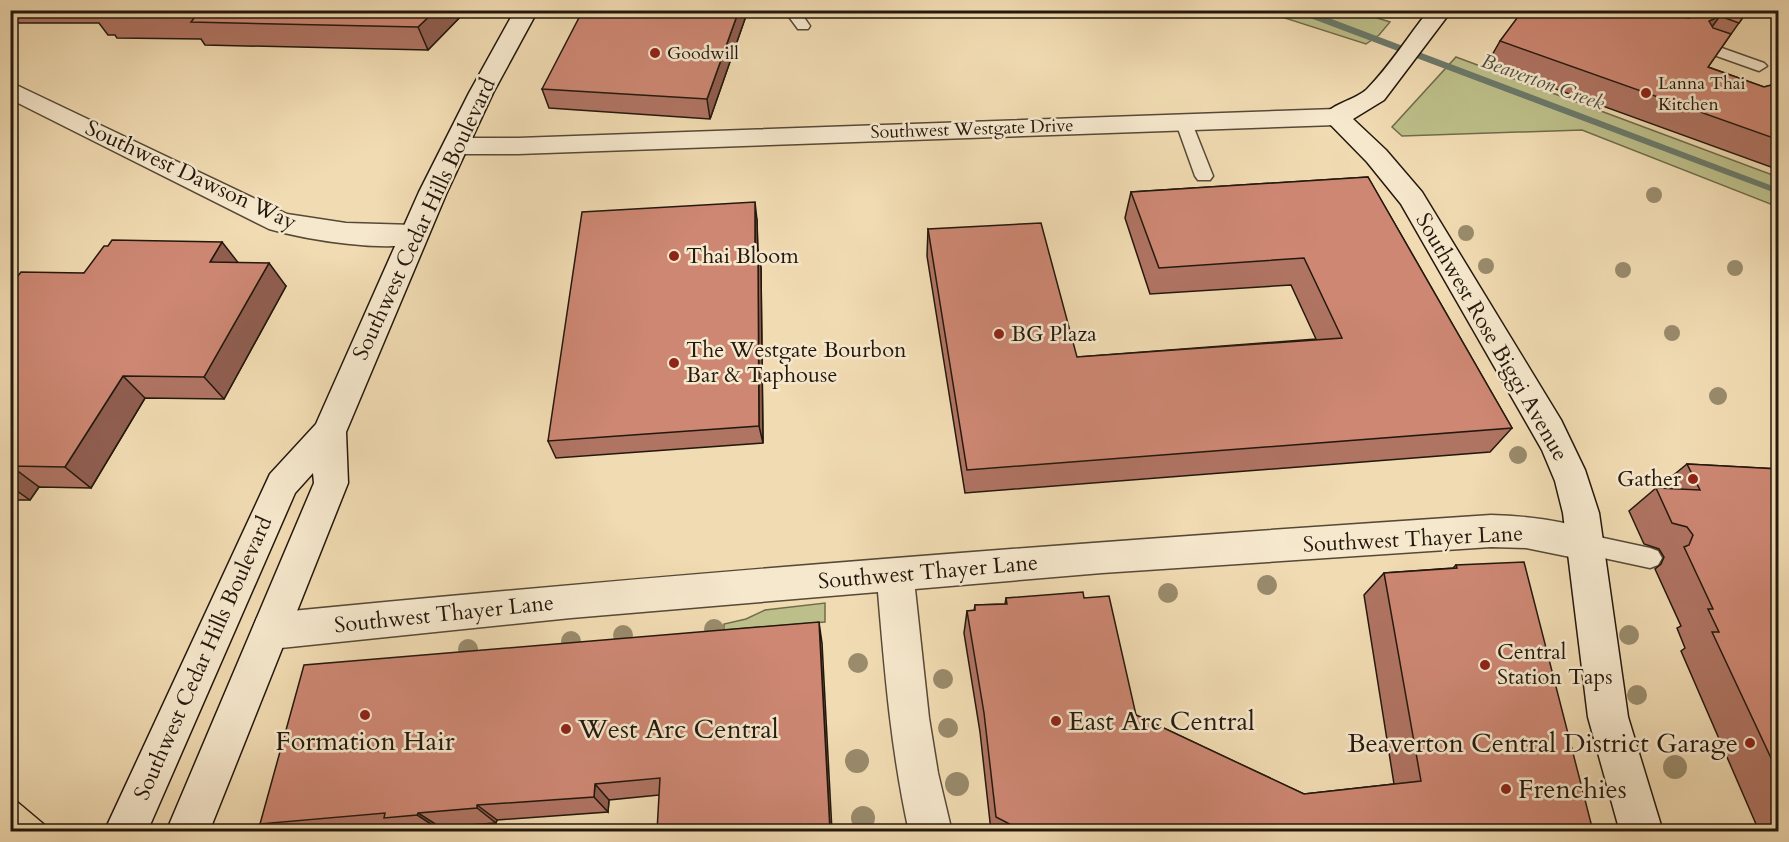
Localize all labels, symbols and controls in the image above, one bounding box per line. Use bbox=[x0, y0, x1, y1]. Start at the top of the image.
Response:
place label: Goodwill bbox=[667, 41, 739, 66]
marker: Goodwill bbox=[648, 46, 662, 60]
water label: Beaverton Creek bbox=[1478, 47, 1608, 117]
place label: Lanna Thai Kitchen bbox=[1658, 71, 1746, 117]
street label: Southwest Cedar Hills Boulevard bbox=[345, 73, 503, 365]
marker: Lanna Thai Kitchen bbox=[1639, 86, 1653, 100]
street label: Southwest Dawson Way bbox=[80, 113, 302, 237]
street label: Southwest Westgate Drive bbox=[870, 113, 1074, 145]
street label: Southwest Rose Biggi Avenue bbox=[1409, 208, 1575, 466]
place label: Thai Bloom bbox=[686, 241, 799, 271]
marker: Thai Bloom bbox=[667, 249, 681, 263]
place label: BG Plaza bbox=[1011, 319, 1097, 349]
marker: BG Plaza bbox=[992, 327, 1006, 341]
place label: The Westgate Bourbon Bar & Taphouse bbox=[686, 335, 907, 390]
marker: The Westgate Bourbon Bar & Taphouse bbox=[667, 356, 681, 370]
place label: Gather bbox=[1617, 464, 1682, 494]
marker: Gather bbox=[1686, 472, 1700, 486]
street label: Southwest Cedar Hills Boulevard bbox=[127, 511, 279, 805]
street label: Southwest Thayer Lane bbox=[1302, 518, 1524, 560]
street label: Southwest Thayer Lane bbox=[817, 547, 1039, 597]
street label: Southwest Thayer Lane bbox=[333, 588, 555, 640]
place label: Central Station Taps bbox=[1497, 637, 1613, 692]
marker: Central Station Taps bbox=[1478, 658, 1492, 672]
place label: East Arc Central bbox=[1068, 703, 1255, 740]
marker: Formation Hair bbox=[358, 708, 372, 722]
place label: West Arc Central bbox=[577, 711, 779, 748]
marker: East Arc Central bbox=[1049, 714, 1063, 728]
marker: West Arc Central bbox=[559, 722, 573, 736]
place label: Formation Hair bbox=[275, 723, 455, 760]
place label: Beaverton Central District Garage bbox=[1347, 725, 1738, 762]
marker: Beaverton Central District Garage bbox=[1743, 736, 1757, 750]
place label: Frenchies bbox=[1518, 771, 1627, 808]
marker: Frenchies bbox=[1499, 782, 1513, 796]

